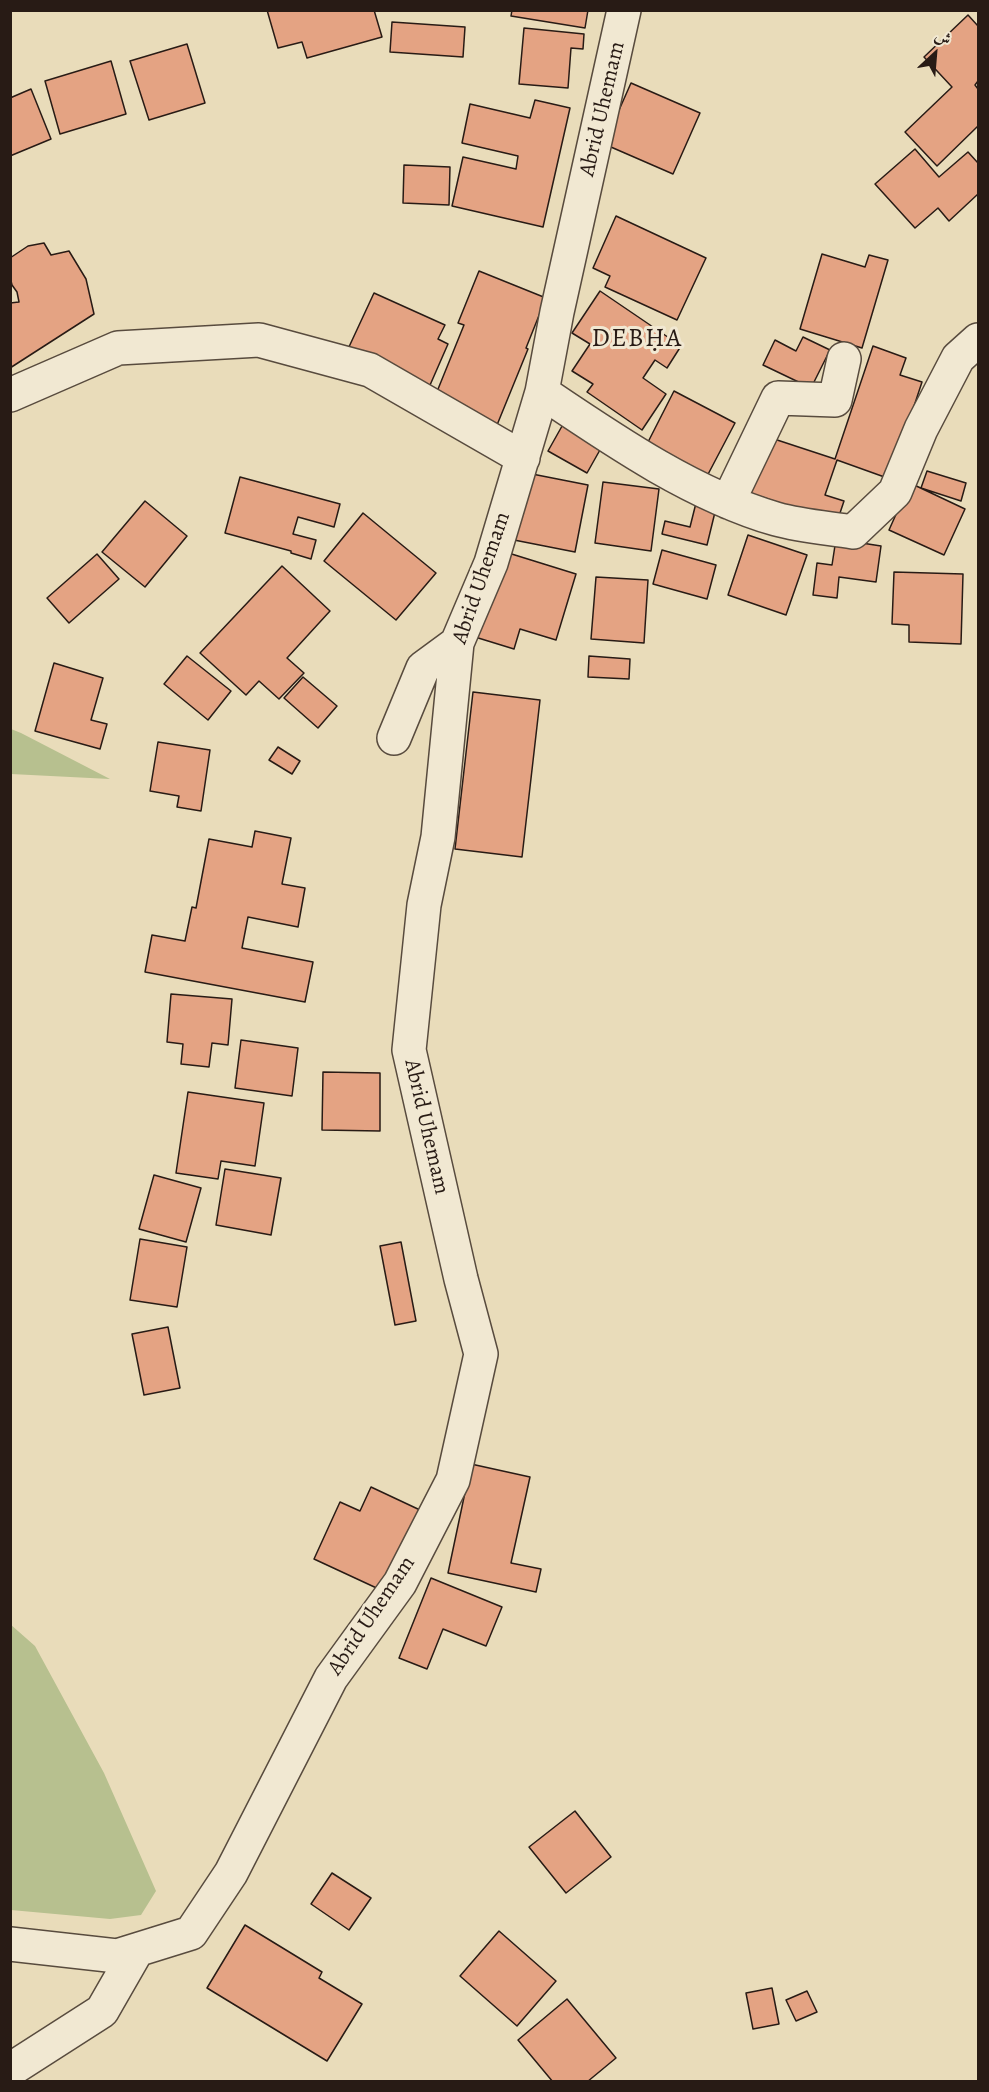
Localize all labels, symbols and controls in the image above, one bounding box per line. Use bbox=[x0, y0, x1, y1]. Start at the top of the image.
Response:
north arrow bbox=[905, 24, 965, 84]
text: ش bbox=[931, 24, 955, 51]
street label: Abrid Uhemam bbox=[575, 39, 631, 179]
district label: DEBḤA bbox=[591, 324, 683, 356]
street label: Abrid Uhemam bbox=[447, 509, 517, 647]
street label: Abrid Uhemam bbox=[398, 1057, 454, 1197]
street label: Abrid Uhemam bbox=[323, 1551, 421, 1681]

